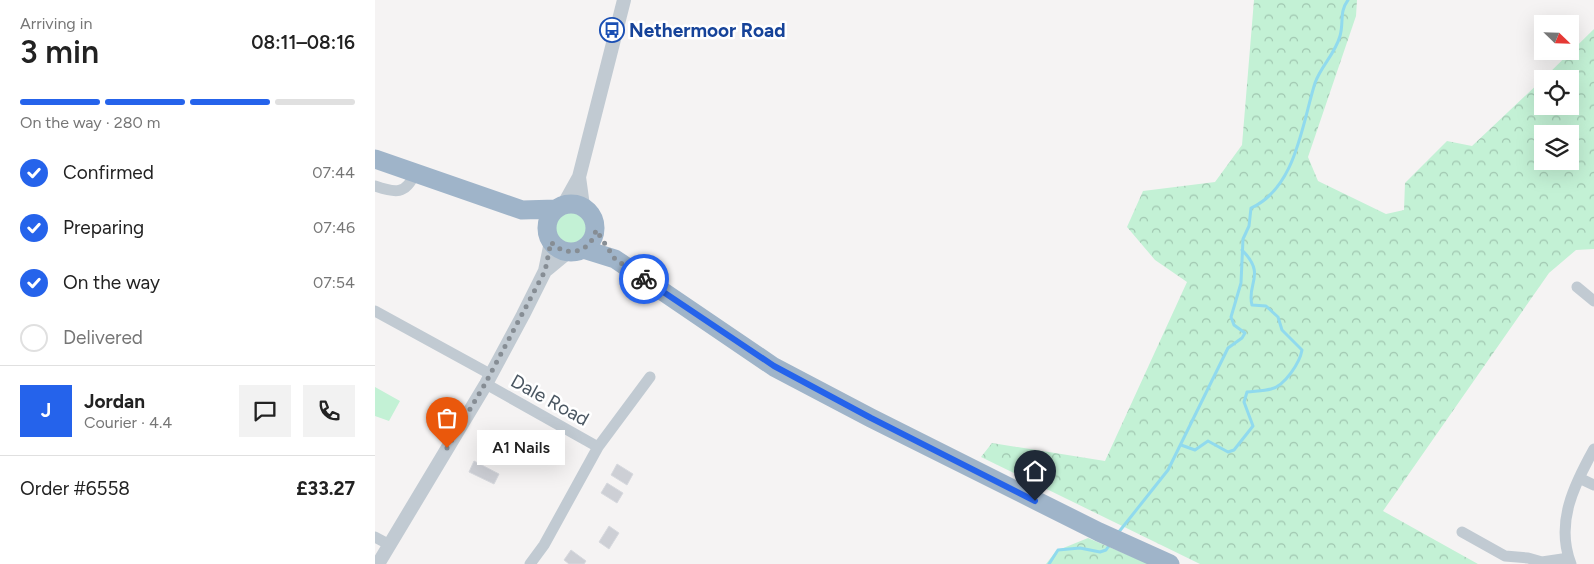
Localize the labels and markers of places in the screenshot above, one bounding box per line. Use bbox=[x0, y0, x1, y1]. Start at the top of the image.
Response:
bus stop icon: Nethermoor Road bbox=[599, 17, 625, 43]
place label: Nethermoor Road bbox=[629, 19, 786, 42]
pin bbox=[426, 397, 468, 448]
callout: A1 Nails bbox=[477, 430, 565, 466]
pin bbox=[1014, 450, 1056, 501]

